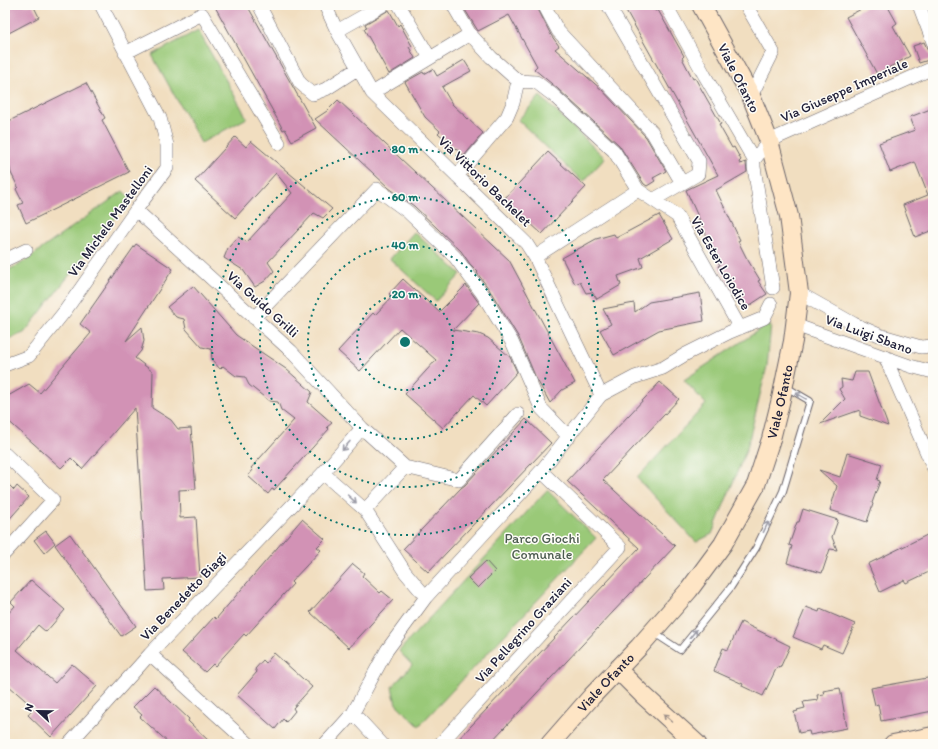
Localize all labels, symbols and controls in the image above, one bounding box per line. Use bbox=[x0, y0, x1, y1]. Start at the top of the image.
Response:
street label: Viale Ofanto bbox=[714, 41, 763, 116]
street label: Via Giuseppe Imperiale bbox=[778, 55, 911, 126]
street label: Via Vittorio Bachelet bbox=[435, 133, 535, 230]
text: 80 m bbox=[392, 142, 419, 156]
street label: Via Michele Mastelloni bbox=[64, 162, 156, 280]
text: 60 m bbox=[392, 190, 419, 204]
street label: Via Ester Loiodice bbox=[687, 213, 755, 314]
text: 40 m bbox=[391, 238, 420, 252]
street label: Via Guido Grilli bbox=[223, 268, 302, 341]
text: 20 m bbox=[392, 287, 419, 301]
street label: Via Luigi Sbano bbox=[823, 311, 915, 358]
centre of rings bbox=[398, 335, 412, 349]
street label: Viale Ofanto bbox=[763, 363, 797, 441]
one-way arrow bbox=[795, 392, 807, 400]
one-way arrow bbox=[342, 441, 351, 451]
one-way arrow bbox=[347, 494, 357, 503]
one-way arrow bbox=[763, 522, 770, 534]
park label: Parco Giochi Comunale bbox=[504, 530, 580, 563]
street label: Via Benedetto Biagi bbox=[137, 548, 230, 644]
street label: Via Pellegrino Graziani bbox=[471, 574, 575, 687]
one-way arrow bbox=[688, 629, 697, 640]
street label: Viale Ofanto bbox=[574, 649, 638, 716]
north arrow bbox=[18, 691, 58, 731]
text: N bbox=[22, 702, 37, 713]
one-way arrow bbox=[663, 713, 673, 722]

